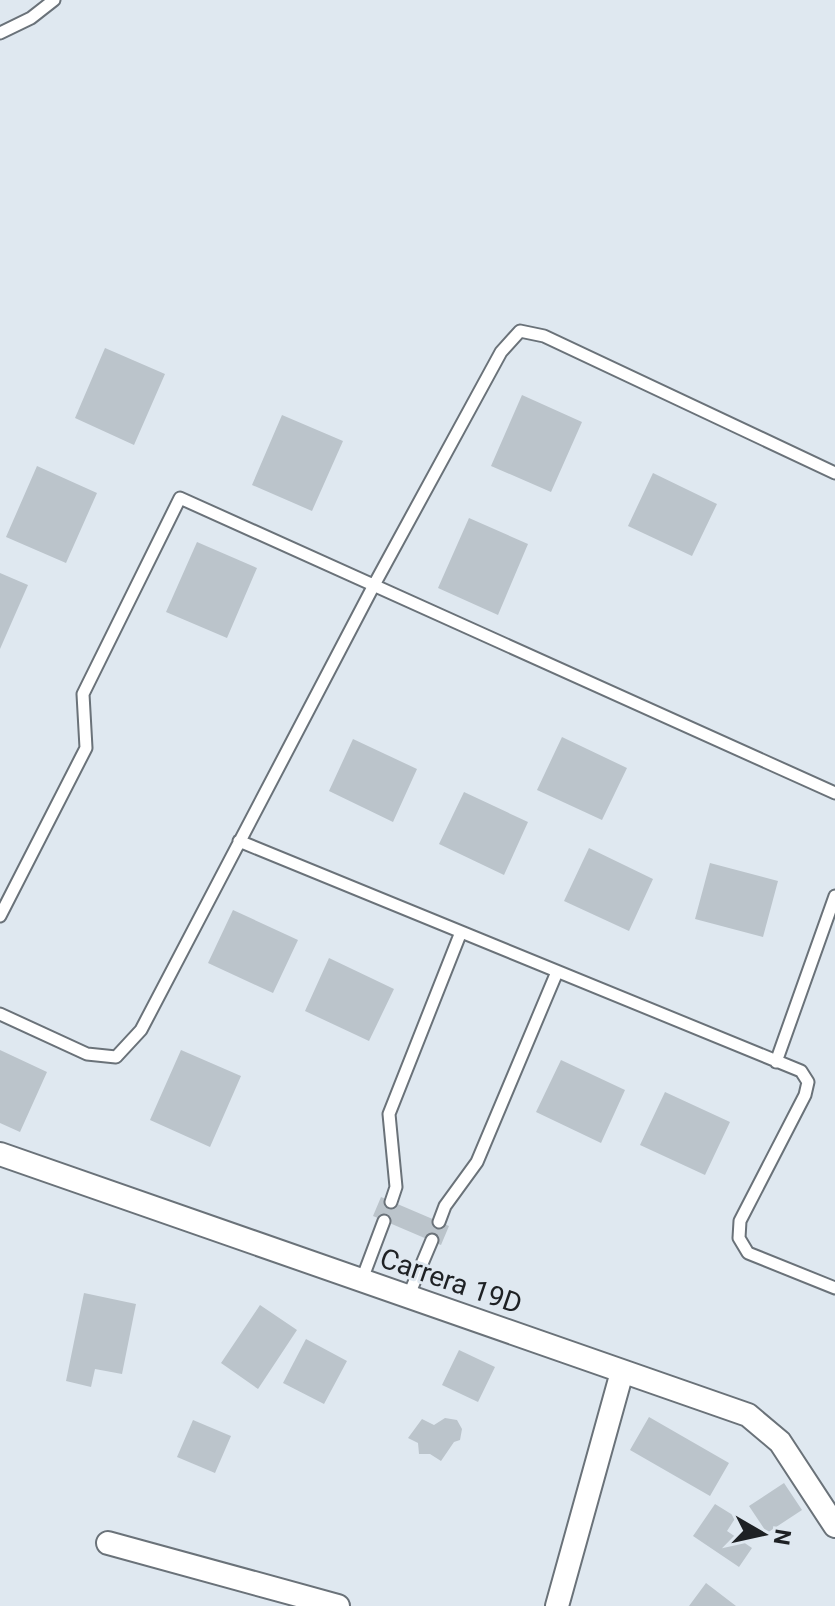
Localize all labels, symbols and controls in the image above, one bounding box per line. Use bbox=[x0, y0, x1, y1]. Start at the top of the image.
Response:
street label: Carrera 19D bbox=[376, 1241, 526, 1321]
north arrow bbox=[723, 1494, 803, 1574]
text: N bbox=[769, 1527, 796, 1547]

